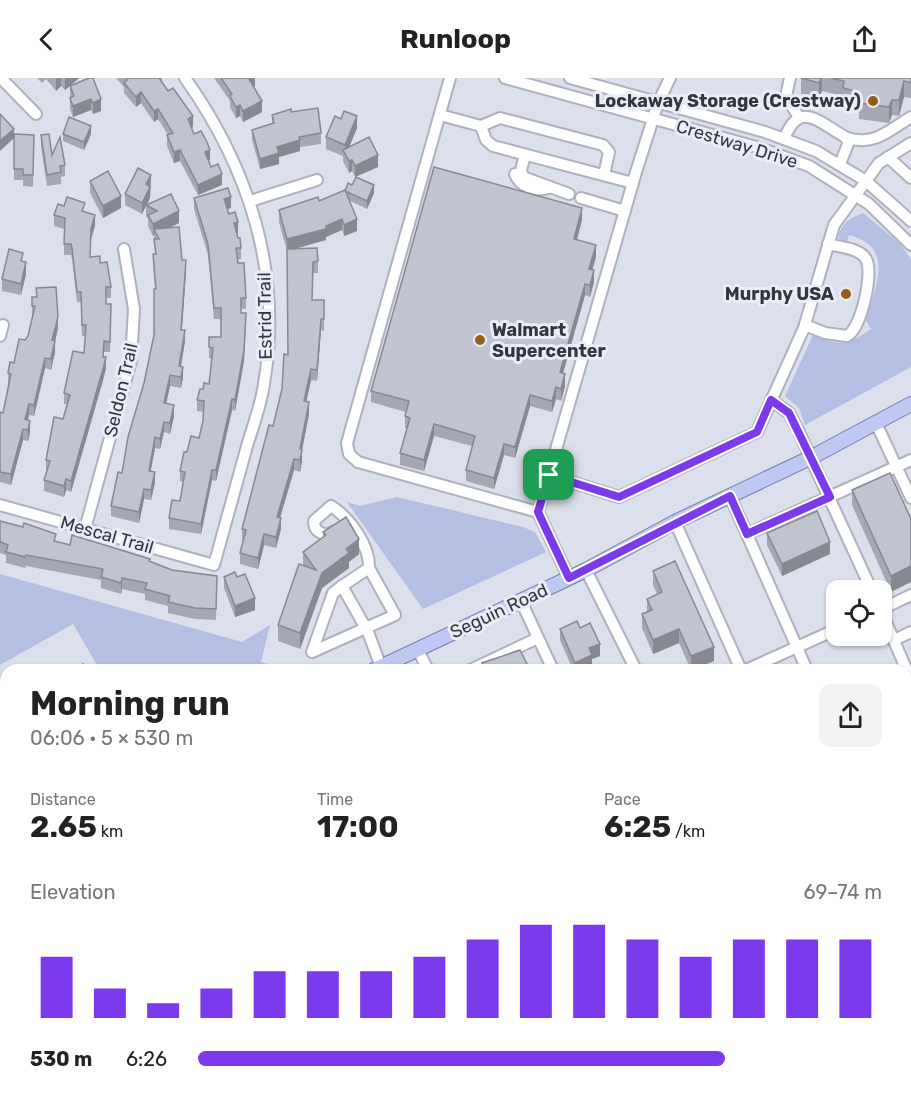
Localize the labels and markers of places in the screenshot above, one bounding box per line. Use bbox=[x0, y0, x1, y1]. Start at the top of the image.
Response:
place label: Lockaway Storage (Crestway) bbox=[595, 90, 861, 112]
marker: Lockaway Storage (Crestway) bbox=[866, 94, 880, 108]
place label: Murphy USA bbox=[725, 283, 834, 305]
marker: Murphy USA bbox=[839, 287, 853, 301]
place label: Walmart Supercenter bbox=[492, 319, 606, 362]
marker: Walmart Supercenter bbox=[473, 333, 487, 347]
pin bbox=[523, 449, 574, 500]

